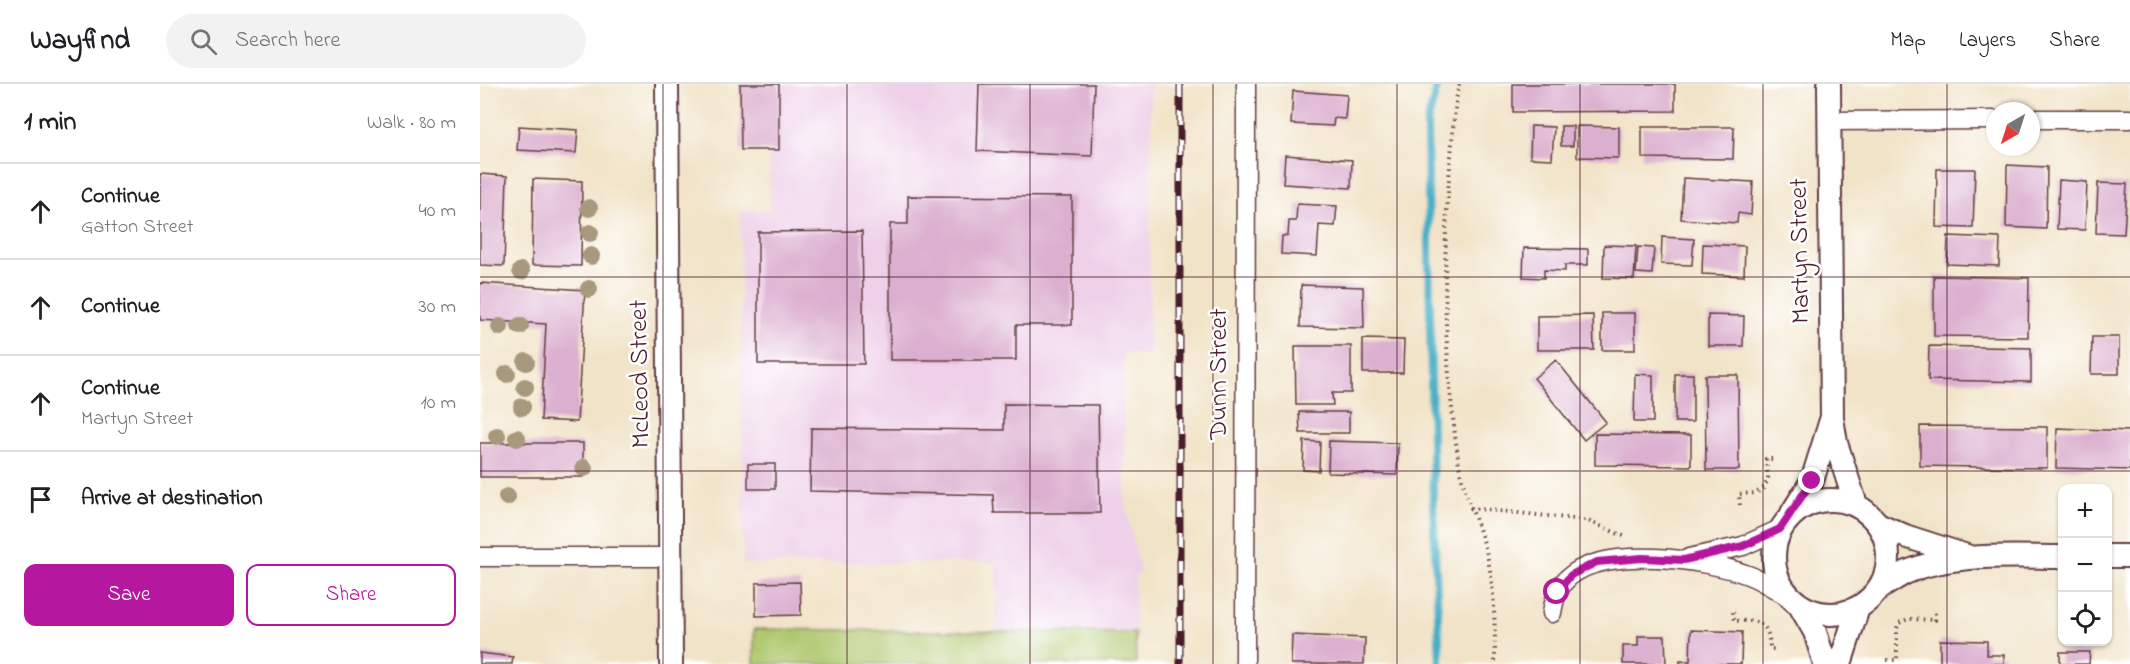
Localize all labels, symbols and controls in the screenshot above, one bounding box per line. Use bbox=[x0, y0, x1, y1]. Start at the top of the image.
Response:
search box bbox=[166, 14, 586, 68]
text: Wayfind bbox=[30, 21, 130, 62]
icon: search bbox=[187, 25, 220, 58]
text: Search here bbox=[235, 25, 340, 57]
text: Map bbox=[1890, 26, 1926, 56]
text: Layers bbox=[1959, 26, 2016, 56]
text: Share bbox=[2049, 26, 2100, 56]
north arrow bbox=[1986, 102, 2040, 156]
text: 1 min bbox=[24, 104, 76, 142]
text: Walk · 80 m bbox=[367, 109, 456, 138]
street label: Martyn Street bbox=[1781, 177, 1821, 324]
text: Continue bbox=[81, 181, 160, 213]
icon: ahead bbox=[24, 195, 57, 228]
text: 40 m bbox=[419, 197, 456, 226]
text: Gatton Street bbox=[81, 213, 193, 242]
icon: ahead bbox=[24, 291, 57, 324]
text: Continue bbox=[81, 291, 160, 323]
text: 30 m bbox=[419, 293, 456, 322]
street label: McLeod Street bbox=[621, 299, 661, 449]
street label: Dunn Street bbox=[1201, 308, 1239, 441]
text: Continue bbox=[81, 373, 160, 405]
icon: ahead bbox=[24, 387, 57, 420]
text: 10 m bbox=[420, 389, 456, 418]
text: Martyn Street bbox=[81, 405, 193, 434]
route end bbox=[1798, 467, 1824, 493]
icon: arrive bbox=[24, 483, 57, 516]
text: Arrive at destination bbox=[81, 483, 263, 515]
map controls bbox=[2058, 484, 2112, 646]
button: + bbox=[2058, 484, 2112, 538]
button: − bbox=[2058, 538, 2112, 592]
button: Save bbox=[24, 564, 234, 626]
button: Share bbox=[246, 564, 456, 626]
route start bbox=[1543, 578, 1569, 604]
button: locate bbox=[2058, 592, 2112, 646]

